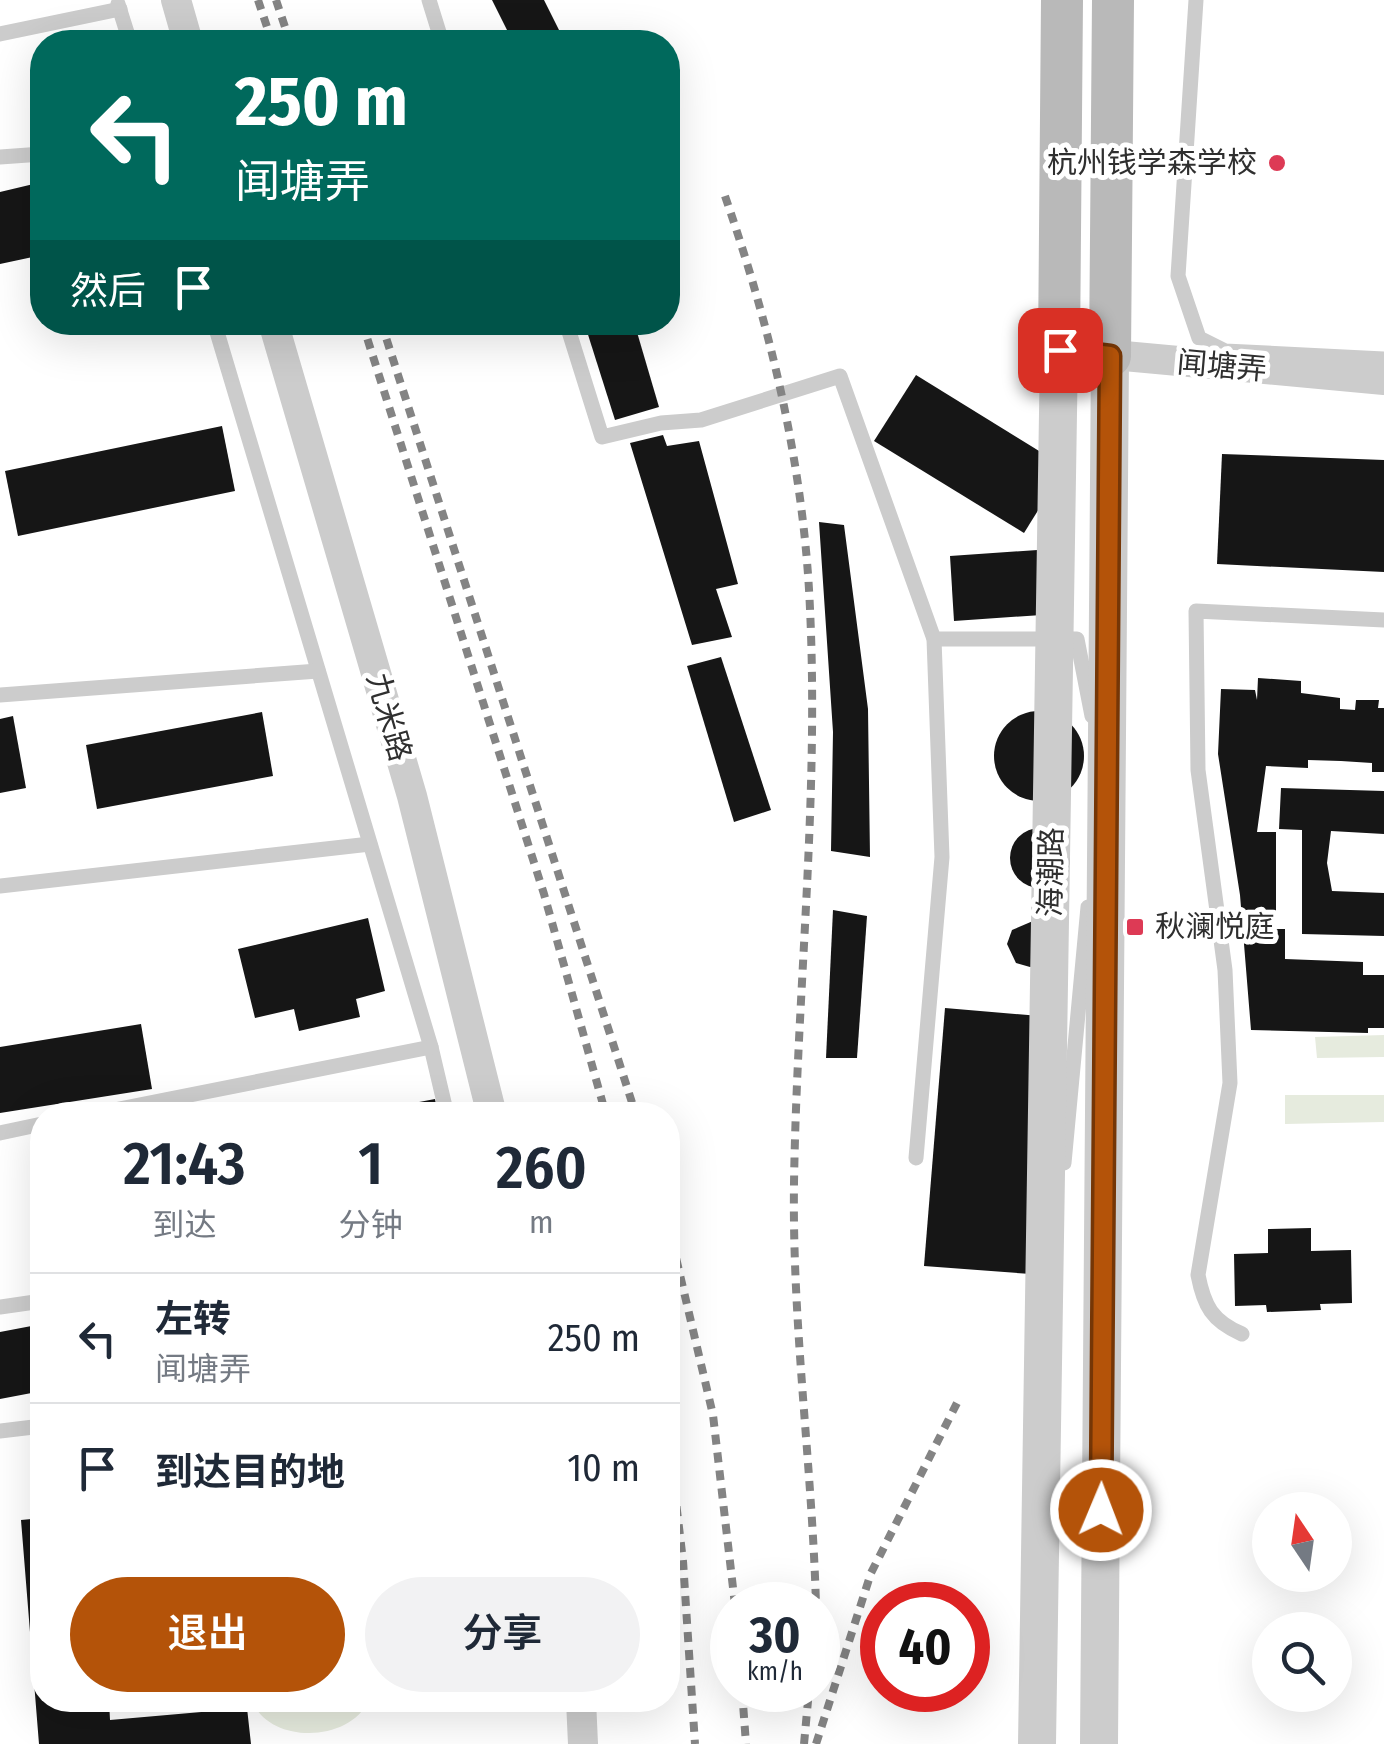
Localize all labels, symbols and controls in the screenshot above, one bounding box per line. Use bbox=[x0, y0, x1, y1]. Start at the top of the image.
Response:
text: 250 m bbox=[235, 60, 408, 144]
icon: left bbox=[70, 70, 200, 200]
place label: 杭州钱学森学校 bbox=[1047, 145, 1257, 181]
marker: 杭州钱学森学校 bbox=[1266, 152, 1288, 174]
text: 闻塘弄 bbox=[235, 155, 370, 209]
icon: arrive bbox=[166, 260, 221, 315]
text: 然后 bbox=[70, 268, 146, 314]
pin bbox=[1018, 308, 1103, 393]
icon: arrive bbox=[1033, 323, 1088, 378]
street label: 闻塘弄 bbox=[1176, 344, 1268, 388]
street label: 九米路 bbox=[359, 669, 419, 765]
street label: 海潮路 bbox=[1032, 827, 1070, 917]
place label: 秋澜悦庭 bbox=[1155, 909, 1275, 945]
marker: 秋澜悦庭 bbox=[1124, 916, 1146, 938]
text: 21:43 bbox=[123, 1128, 246, 1200]
text: 1 bbox=[358, 1128, 383, 1200]
text: 260 bbox=[496, 1132, 587, 1204]
text: m bbox=[529, 1203, 554, 1241]
text: 到达 bbox=[152, 1206, 216, 1244]
text: 分钟 bbox=[339, 1206, 403, 1244]
text: 左转 bbox=[155, 1296, 231, 1342]
icon: left bbox=[70, 1311, 125, 1366]
text: 250 m bbox=[548, 1315, 640, 1361]
text: 闻塘弄 bbox=[155, 1350, 251, 1388]
icon: arrive bbox=[70, 1441, 125, 1496]
text: 10 m bbox=[567, 1445, 640, 1491]
text: 到达目的地 bbox=[155, 1449, 345, 1495]
position arrow bbox=[1049, 1458, 1153, 1562]
north arrow bbox=[1252, 1492, 1352, 1592]
map controls bbox=[1252, 1492, 1352, 1712]
button: 退出 bbox=[70, 1577, 345, 1692]
button: 分享 bbox=[365, 1577, 640, 1692]
speed limit sign: 40 bbox=[860, 1582, 990, 1712]
text: 30 bbox=[750, 1605, 800, 1665]
button: search bbox=[1252, 1612, 1352, 1712]
text: km/h bbox=[747, 1657, 803, 1687]

